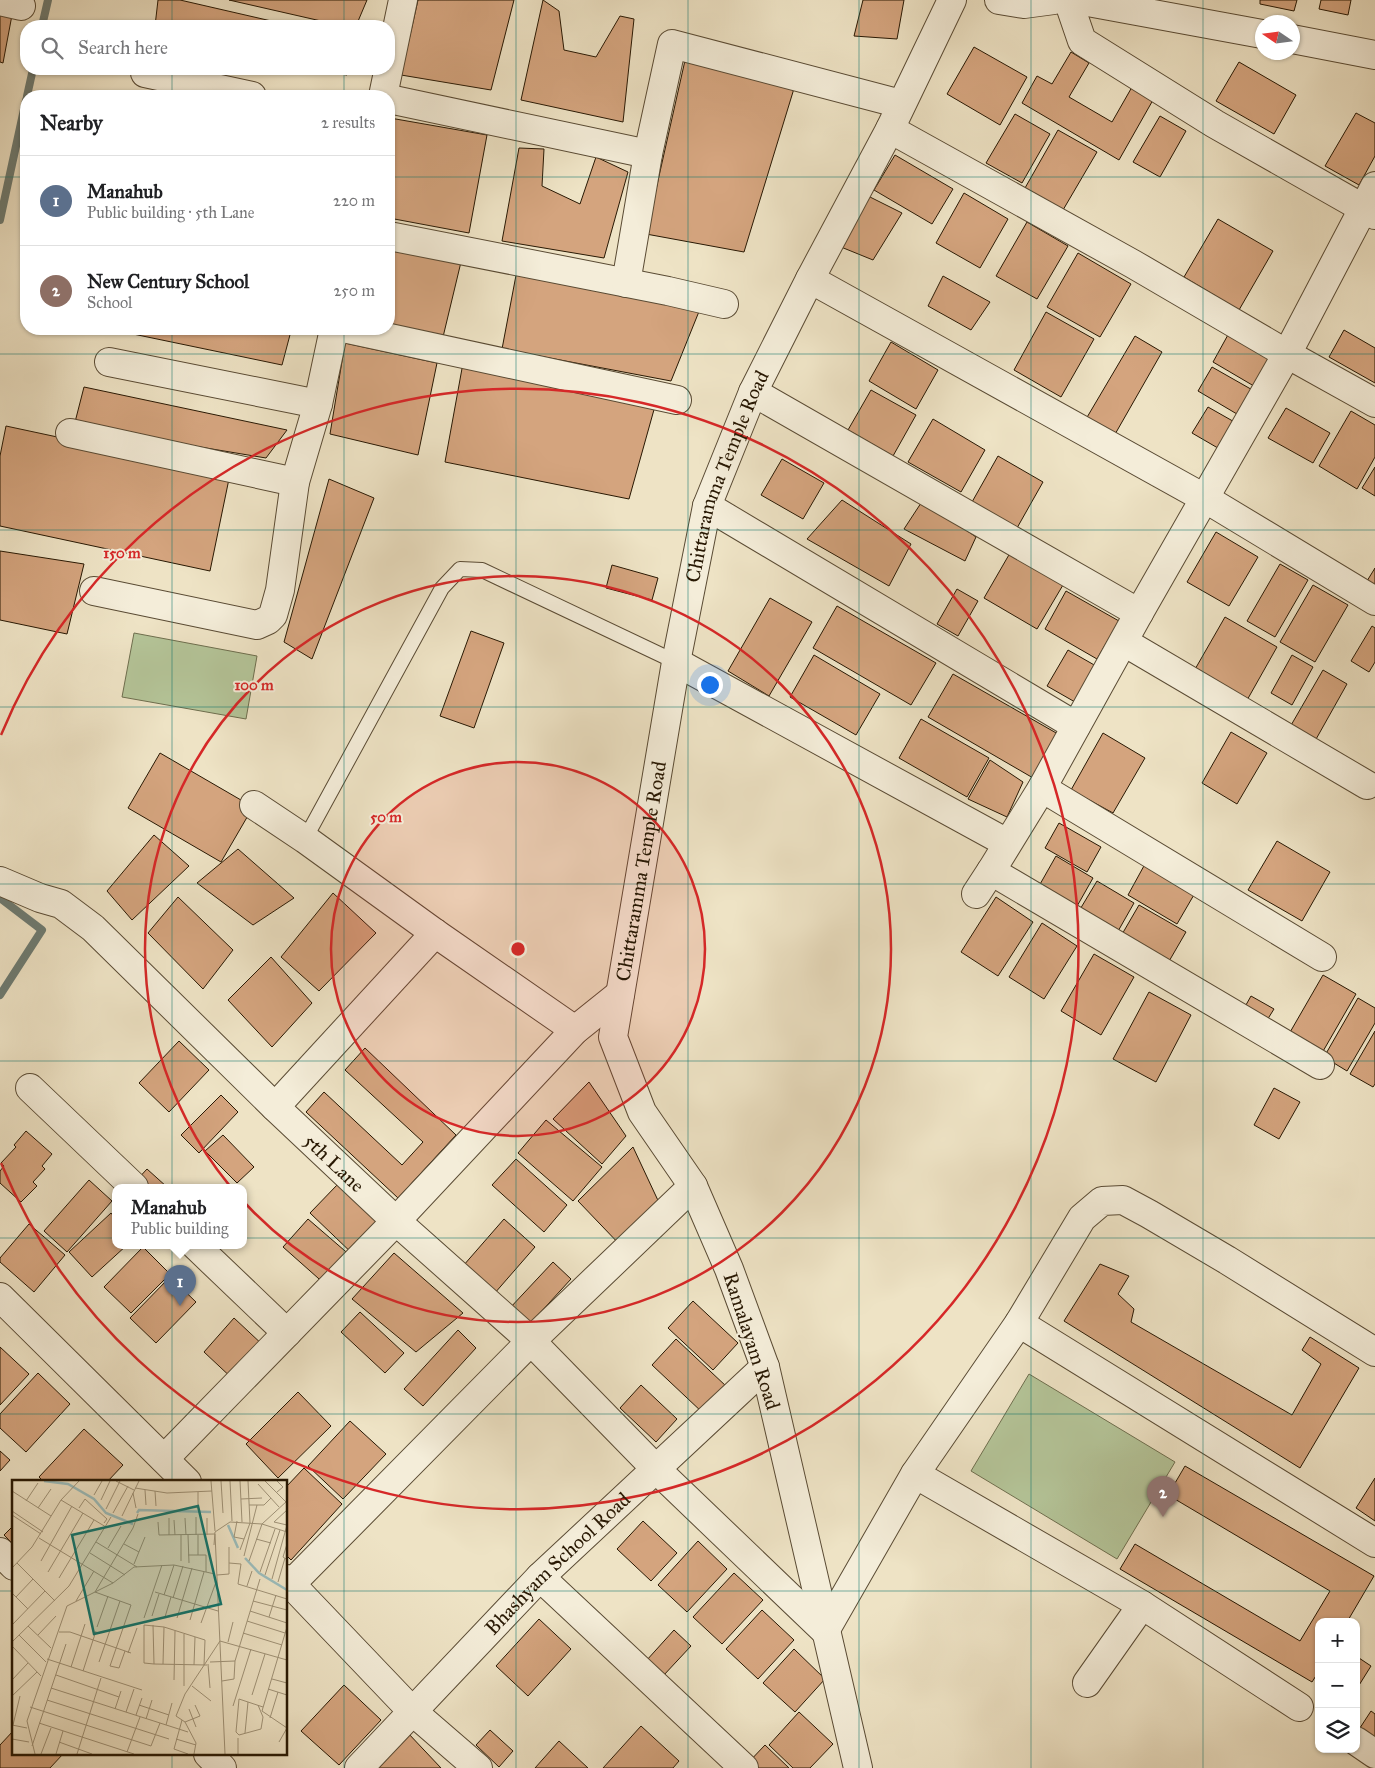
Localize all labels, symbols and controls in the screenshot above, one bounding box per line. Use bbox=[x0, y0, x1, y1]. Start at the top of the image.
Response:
north arrow bbox=[1255, 15, 1300, 60]
search box bbox=[20, 20, 395, 75]
icon: search bbox=[38, 34, 66, 62]
text: Search here bbox=[78, 36, 168, 59]
text: Nearby bbox=[40, 110, 103, 136]
text: 2 results bbox=[321, 113, 375, 132]
text: Manahub bbox=[87, 180, 163, 203]
text: 1 bbox=[53, 191, 59, 210]
text: 220 m bbox=[333, 191, 375, 210]
text: Public building · 5th Lane bbox=[87, 203, 254, 222]
text: New Century School bbox=[87, 270, 249, 293]
text: 2 bbox=[52, 281, 60, 300]
text: 250 m bbox=[334, 281, 375, 300]
text: School bbox=[87, 293, 132, 312]
street label: Chittaramma Temple Road bbox=[680, 367, 774, 584]
text: 150 m bbox=[103, 544, 141, 562]
your location bbox=[697, 672, 723, 698]
text: 100 m bbox=[234, 676, 274, 694]
street label: Chittaramma Temple Road bbox=[611, 759, 671, 983]
text: 50 m bbox=[370, 808, 402, 826]
centre of rings bbox=[509, 940, 527, 958]
street label: 5th Lane bbox=[299, 1129, 370, 1197]
popup bbox=[112, 1184, 247, 1249]
text: Manahub bbox=[131, 1196, 206, 1219]
text: Public building bbox=[131, 1219, 228, 1238]
pin: 1 bbox=[164, 1265, 196, 1306]
street label: Ramalayam Road bbox=[719, 1269, 785, 1413]
pin: 2 bbox=[1147, 1476, 1179, 1517]
inset map bbox=[12, 1480, 288, 1756]
street label: Bhashyam School Road bbox=[480, 1487, 635, 1640]
map controls bbox=[1315, 1618, 1360, 1753]
button: + bbox=[1315, 1618, 1360, 1663]
button: − bbox=[1315, 1663, 1360, 1708]
button: layers bbox=[1315, 1708, 1360, 1753]

